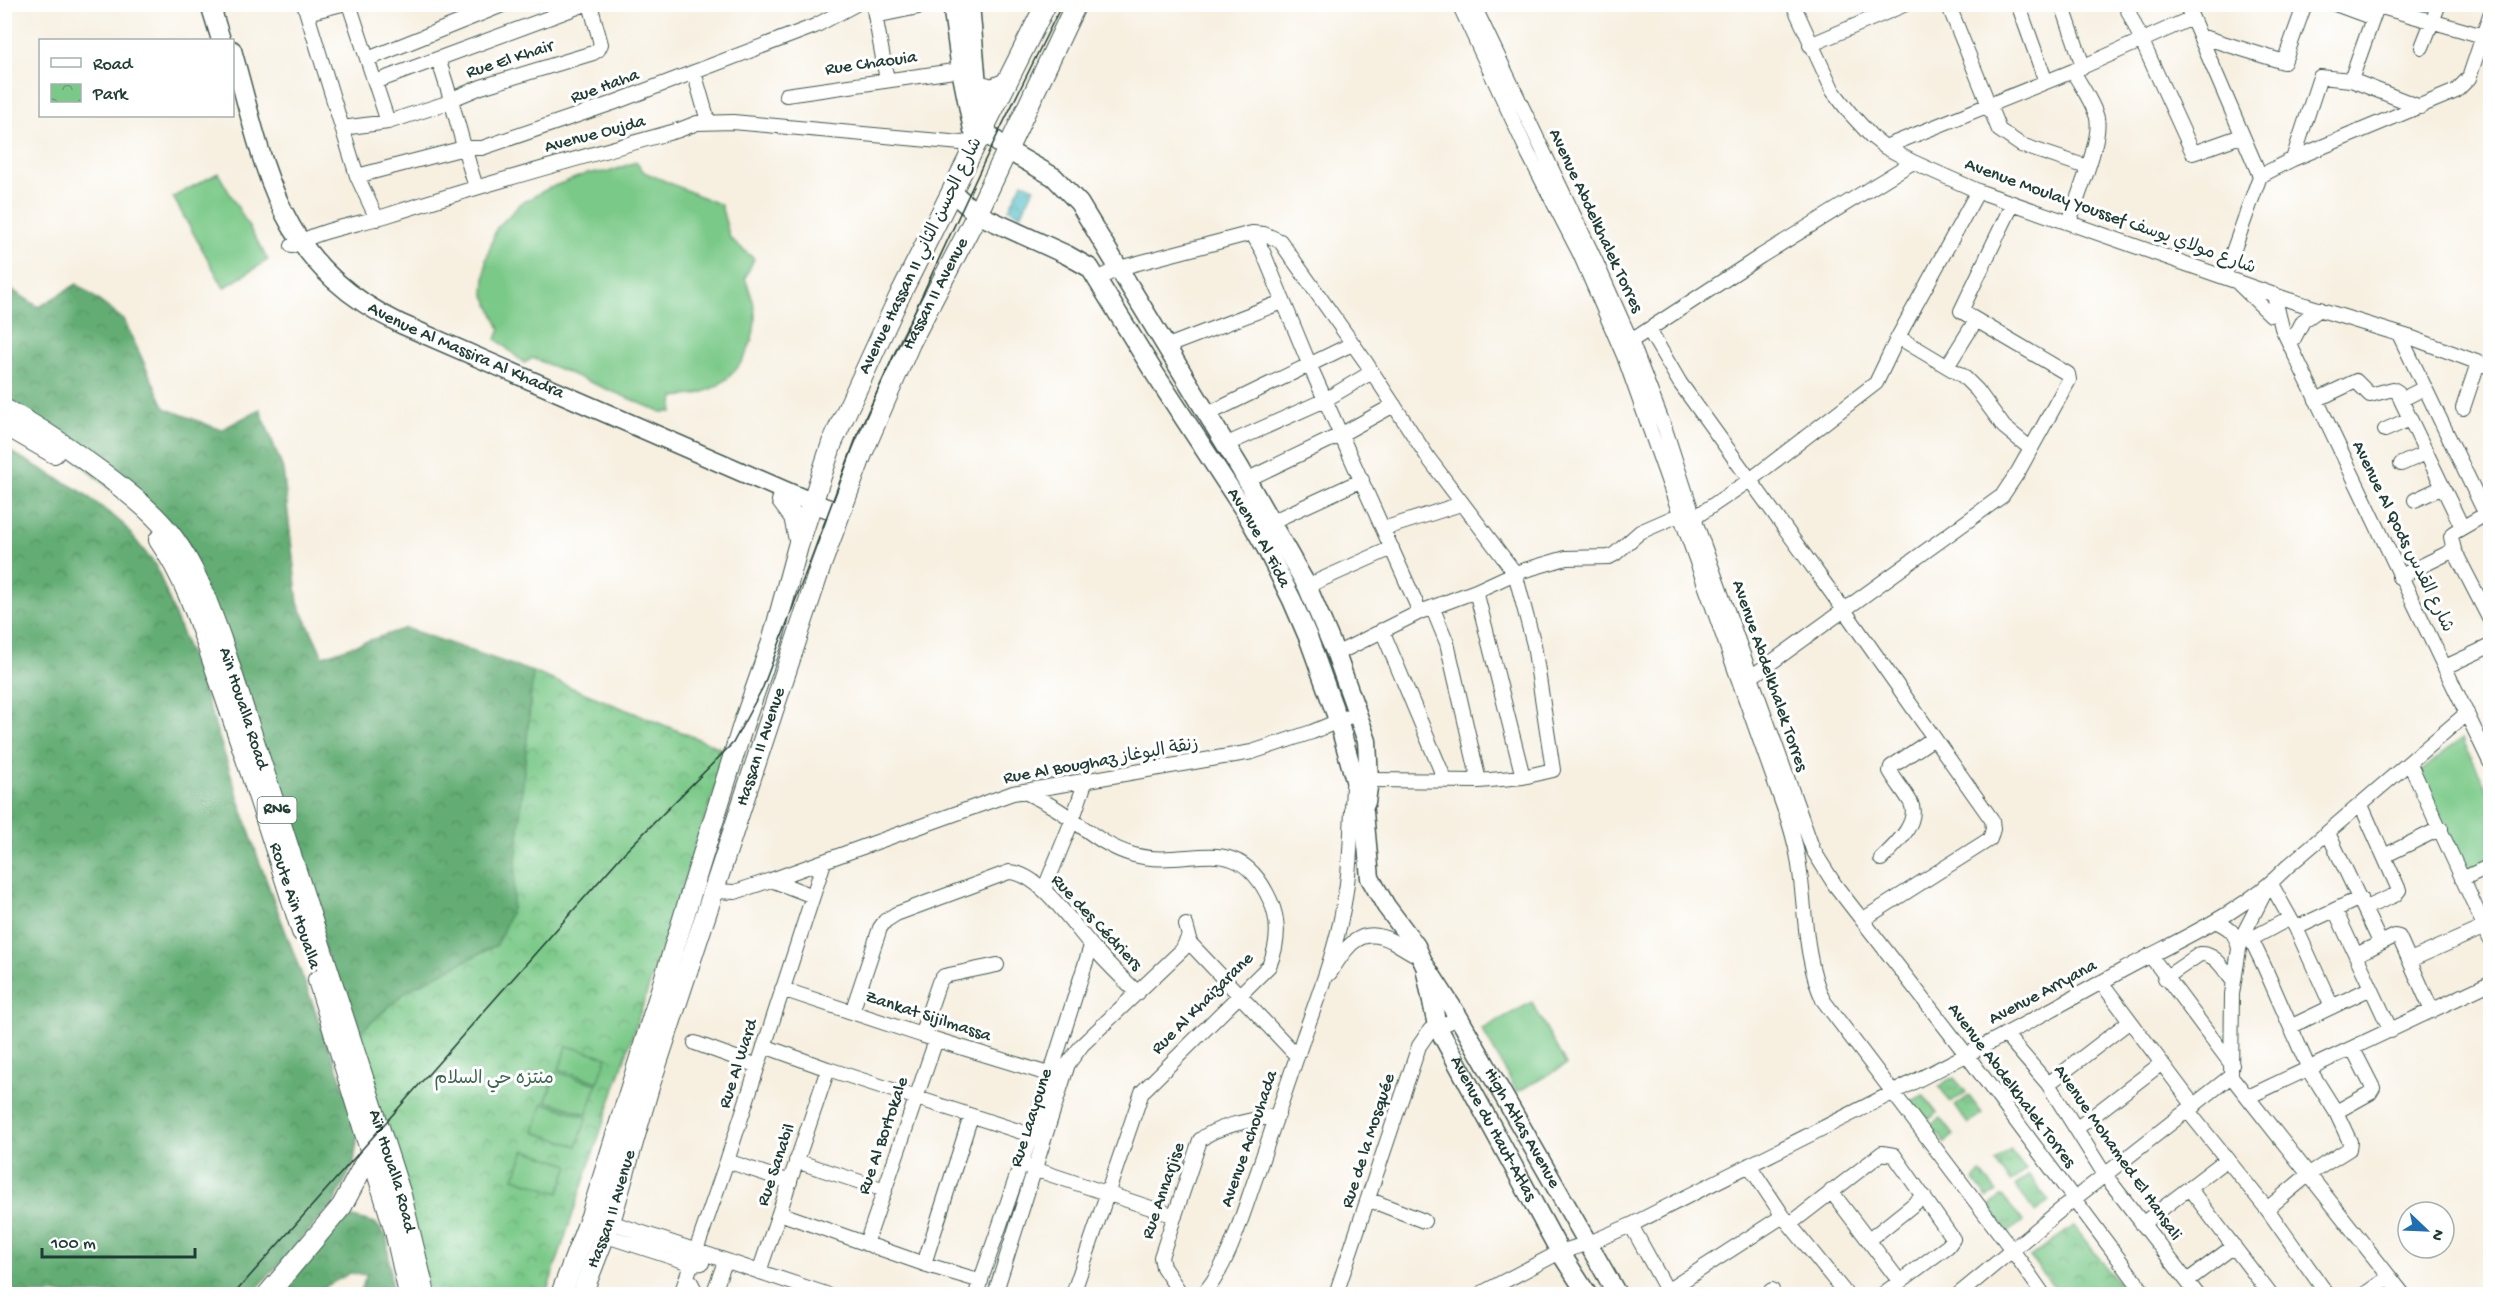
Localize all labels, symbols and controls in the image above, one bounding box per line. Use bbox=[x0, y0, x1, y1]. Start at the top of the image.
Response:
street label: Rue El Khair bbox=[464, 35, 558, 84]
legend bbox=[39, 39, 234, 117]
street label: Rue Chaouia bbox=[824, 47, 919, 81]
text: Road bbox=[93, 55, 134, 76]
street label: Rue Haha bbox=[568, 65, 643, 109]
text: Park bbox=[92, 85, 129, 106]
street label: Avenue Oujda bbox=[542, 111, 649, 159]
street label: Avenue Abdelkhalek Torres bbox=[1543, 126, 1647, 318]
street label: Avenue Hassan II شارع الحسن الثاني bbox=[854, 134, 990, 379]
street label: Avenue Moulay Youssef شارع مولاي يوسف bbox=[1962, 154, 2258, 280]
street label: Hassan II Avenue bbox=[898, 234, 974, 353]
street label: Avenue Al Massira Al Khadra bbox=[364, 298, 568, 404]
street label: Avenue Al Qods شارع القدس bbox=[2346, 438, 2458, 636]
street label: Avenue Al Fida bbox=[1222, 484, 1295, 592]
street label: Avenue Abdelkhalek Torres bbox=[1726, 578, 1812, 775]
street label: Aïn Houalla Road bbox=[214, 645, 273, 773]
street label: Hassan II Avenue bbox=[732, 684, 791, 809]
street label: Rue Al Boughaz زنقة البوغاز bbox=[1002, 734, 1200, 790]
road number: RN6 bbox=[258, 797, 296, 823]
street label: Route Aïn Houalla bbox=[264, 840, 325, 973]
street label: Rue des Cédriers bbox=[1046, 870, 1147, 977]
street label: Rue Al Khaizarane bbox=[1148, 948, 1259, 1059]
street label: Avenue Arryana bbox=[1985, 955, 2101, 1030]
street label: Zankat Sijilmassa bbox=[862, 987, 995, 1048]
street label: Avenue Abdelkhalek Torres bbox=[1942, 1000, 2081, 1173]
street label: Rue Al Ward bbox=[715, 1015, 764, 1111]
street label: Avenue du Haut-Atlas bbox=[1445, 1052, 1541, 1206]
street label: Avenue Mohamed El Hansali bbox=[2048, 1061, 2186, 1245]
street label: High Atlas Avenue bbox=[1479, 1064, 1565, 1193]
street label: Rue Laayoune bbox=[1006, 1065, 1058, 1170]
street label: Avenue Achouhada bbox=[1217, 1067, 1283, 1210]
park label: منتزه حي السلام bbox=[434, 1069, 554, 1093]
street label: Rue de la Mosquée bbox=[1337, 1071, 1401, 1211]
street label: Rue Al Bortokale bbox=[854, 1074, 914, 1198]
street label: Aïn Houalla Road bbox=[364, 1107, 420, 1236]
street label: Rue Sanabil bbox=[753, 1121, 801, 1209]
street label: Rue Annarjise bbox=[1138, 1139, 1191, 1242]
street label: Hassan II Avenue bbox=[582, 1147, 641, 1271]
north arrow bbox=[2396, 1200, 2456, 1260]
scale bar bbox=[42, 1221, 195, 1259]
text: N bbox=[2426, 1226, 2447, 1244]
text: 100 m bbox=[50, 1234, 96, 1255]

